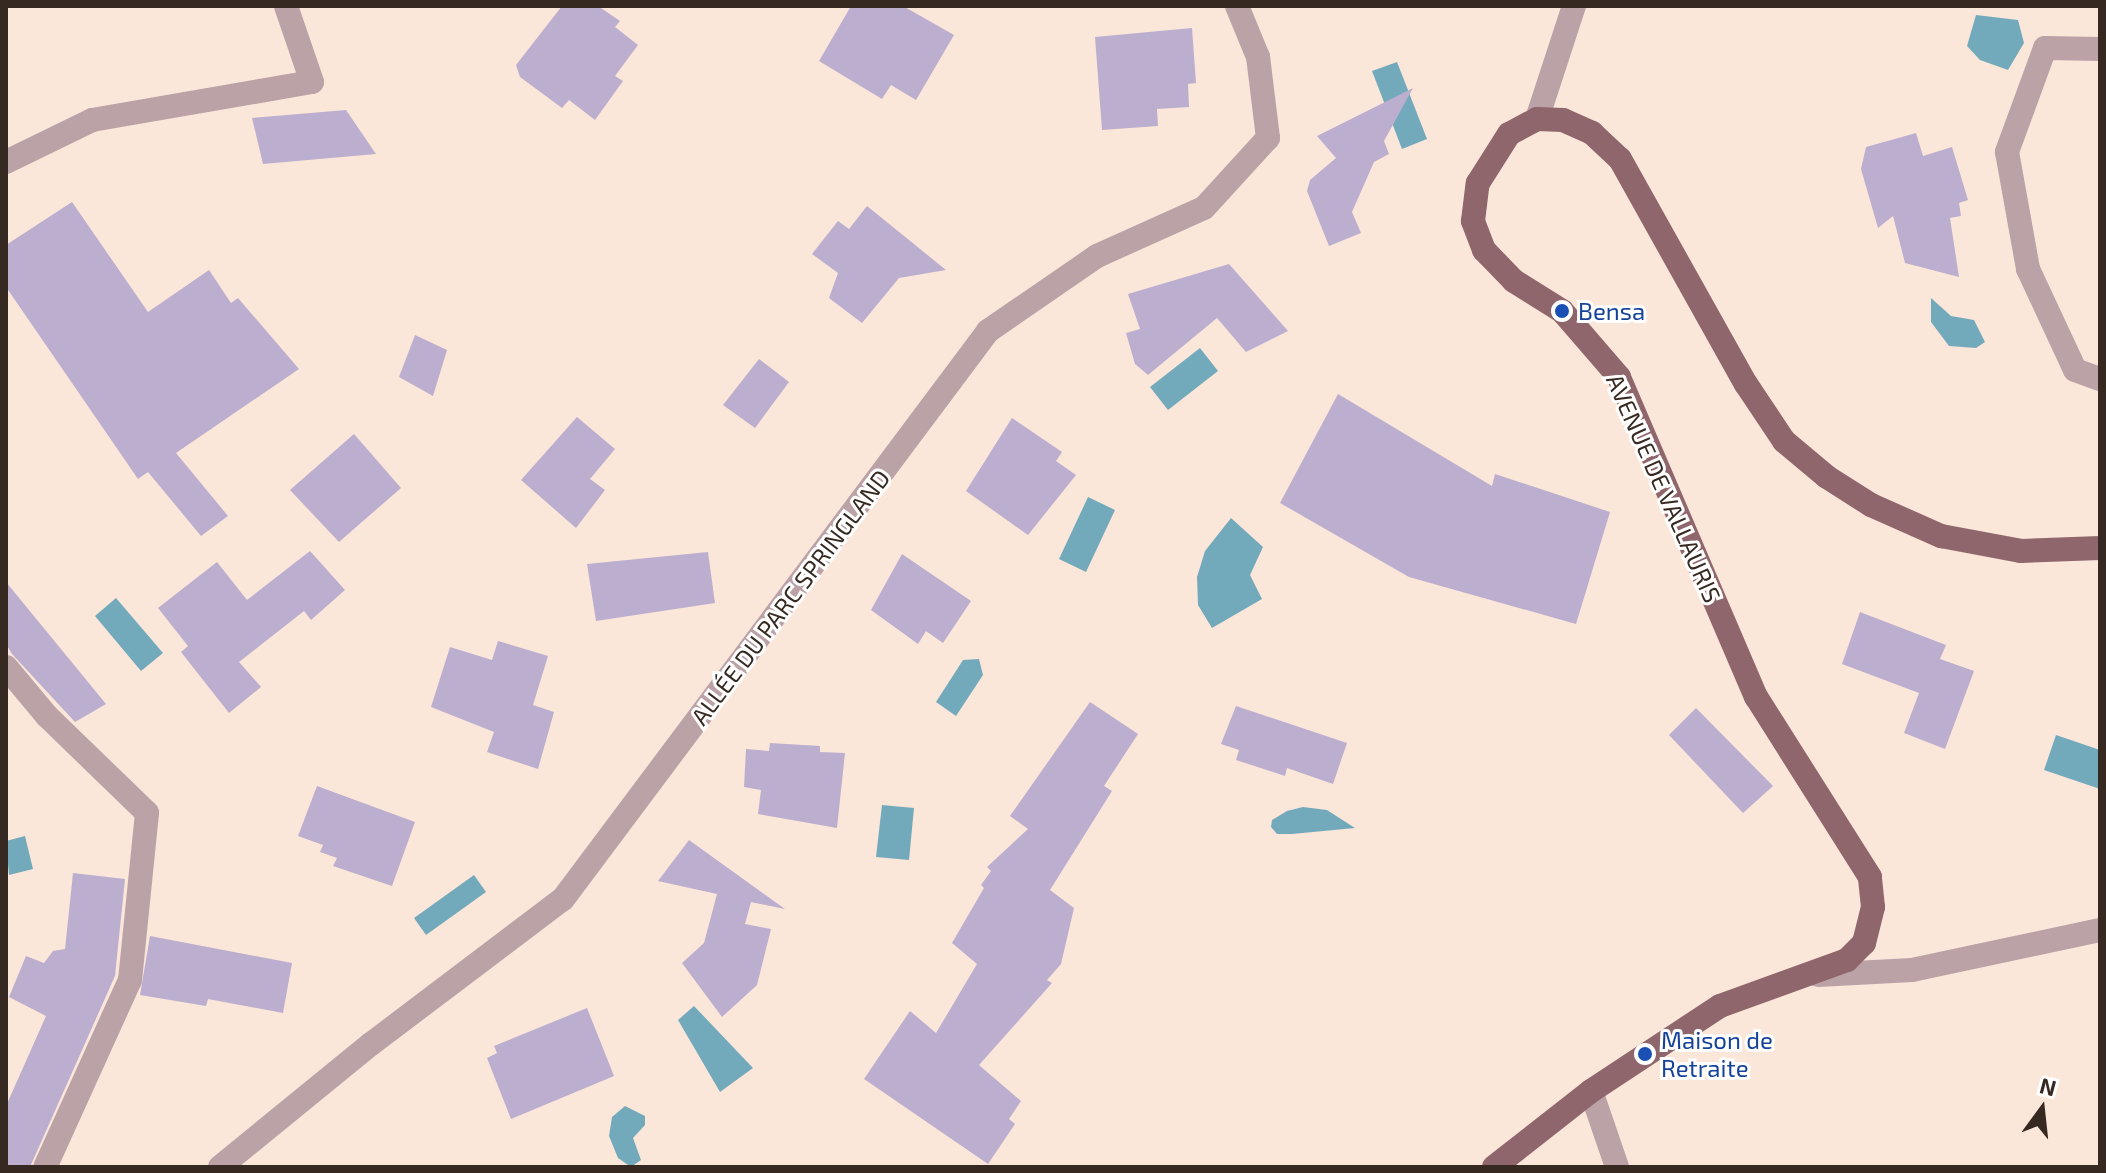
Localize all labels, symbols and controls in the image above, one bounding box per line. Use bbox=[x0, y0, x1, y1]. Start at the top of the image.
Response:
place label: Bensa bbox=[1578, 297, 1645, 325]
marker: Bensa bbox=[1553, 302, 1571, 320]
street label: AVENUE DE VALLAURIS bbox=[1601, 369, 1727, 607]
street label: ALLÉE DU PARC SPRINGLAND bbox=[685, 464, 895, 730]
place label: Maison de Retraite bbox=[1661, 1026, 1773, 1082]
marker: Maison de Retraite bbox=[1636, 1045, 1654, 1063]
north arrow bbox=[2002, 1069, 2082, 1149]
text: N bbox=[2037, 1071, 2059, 1100]

